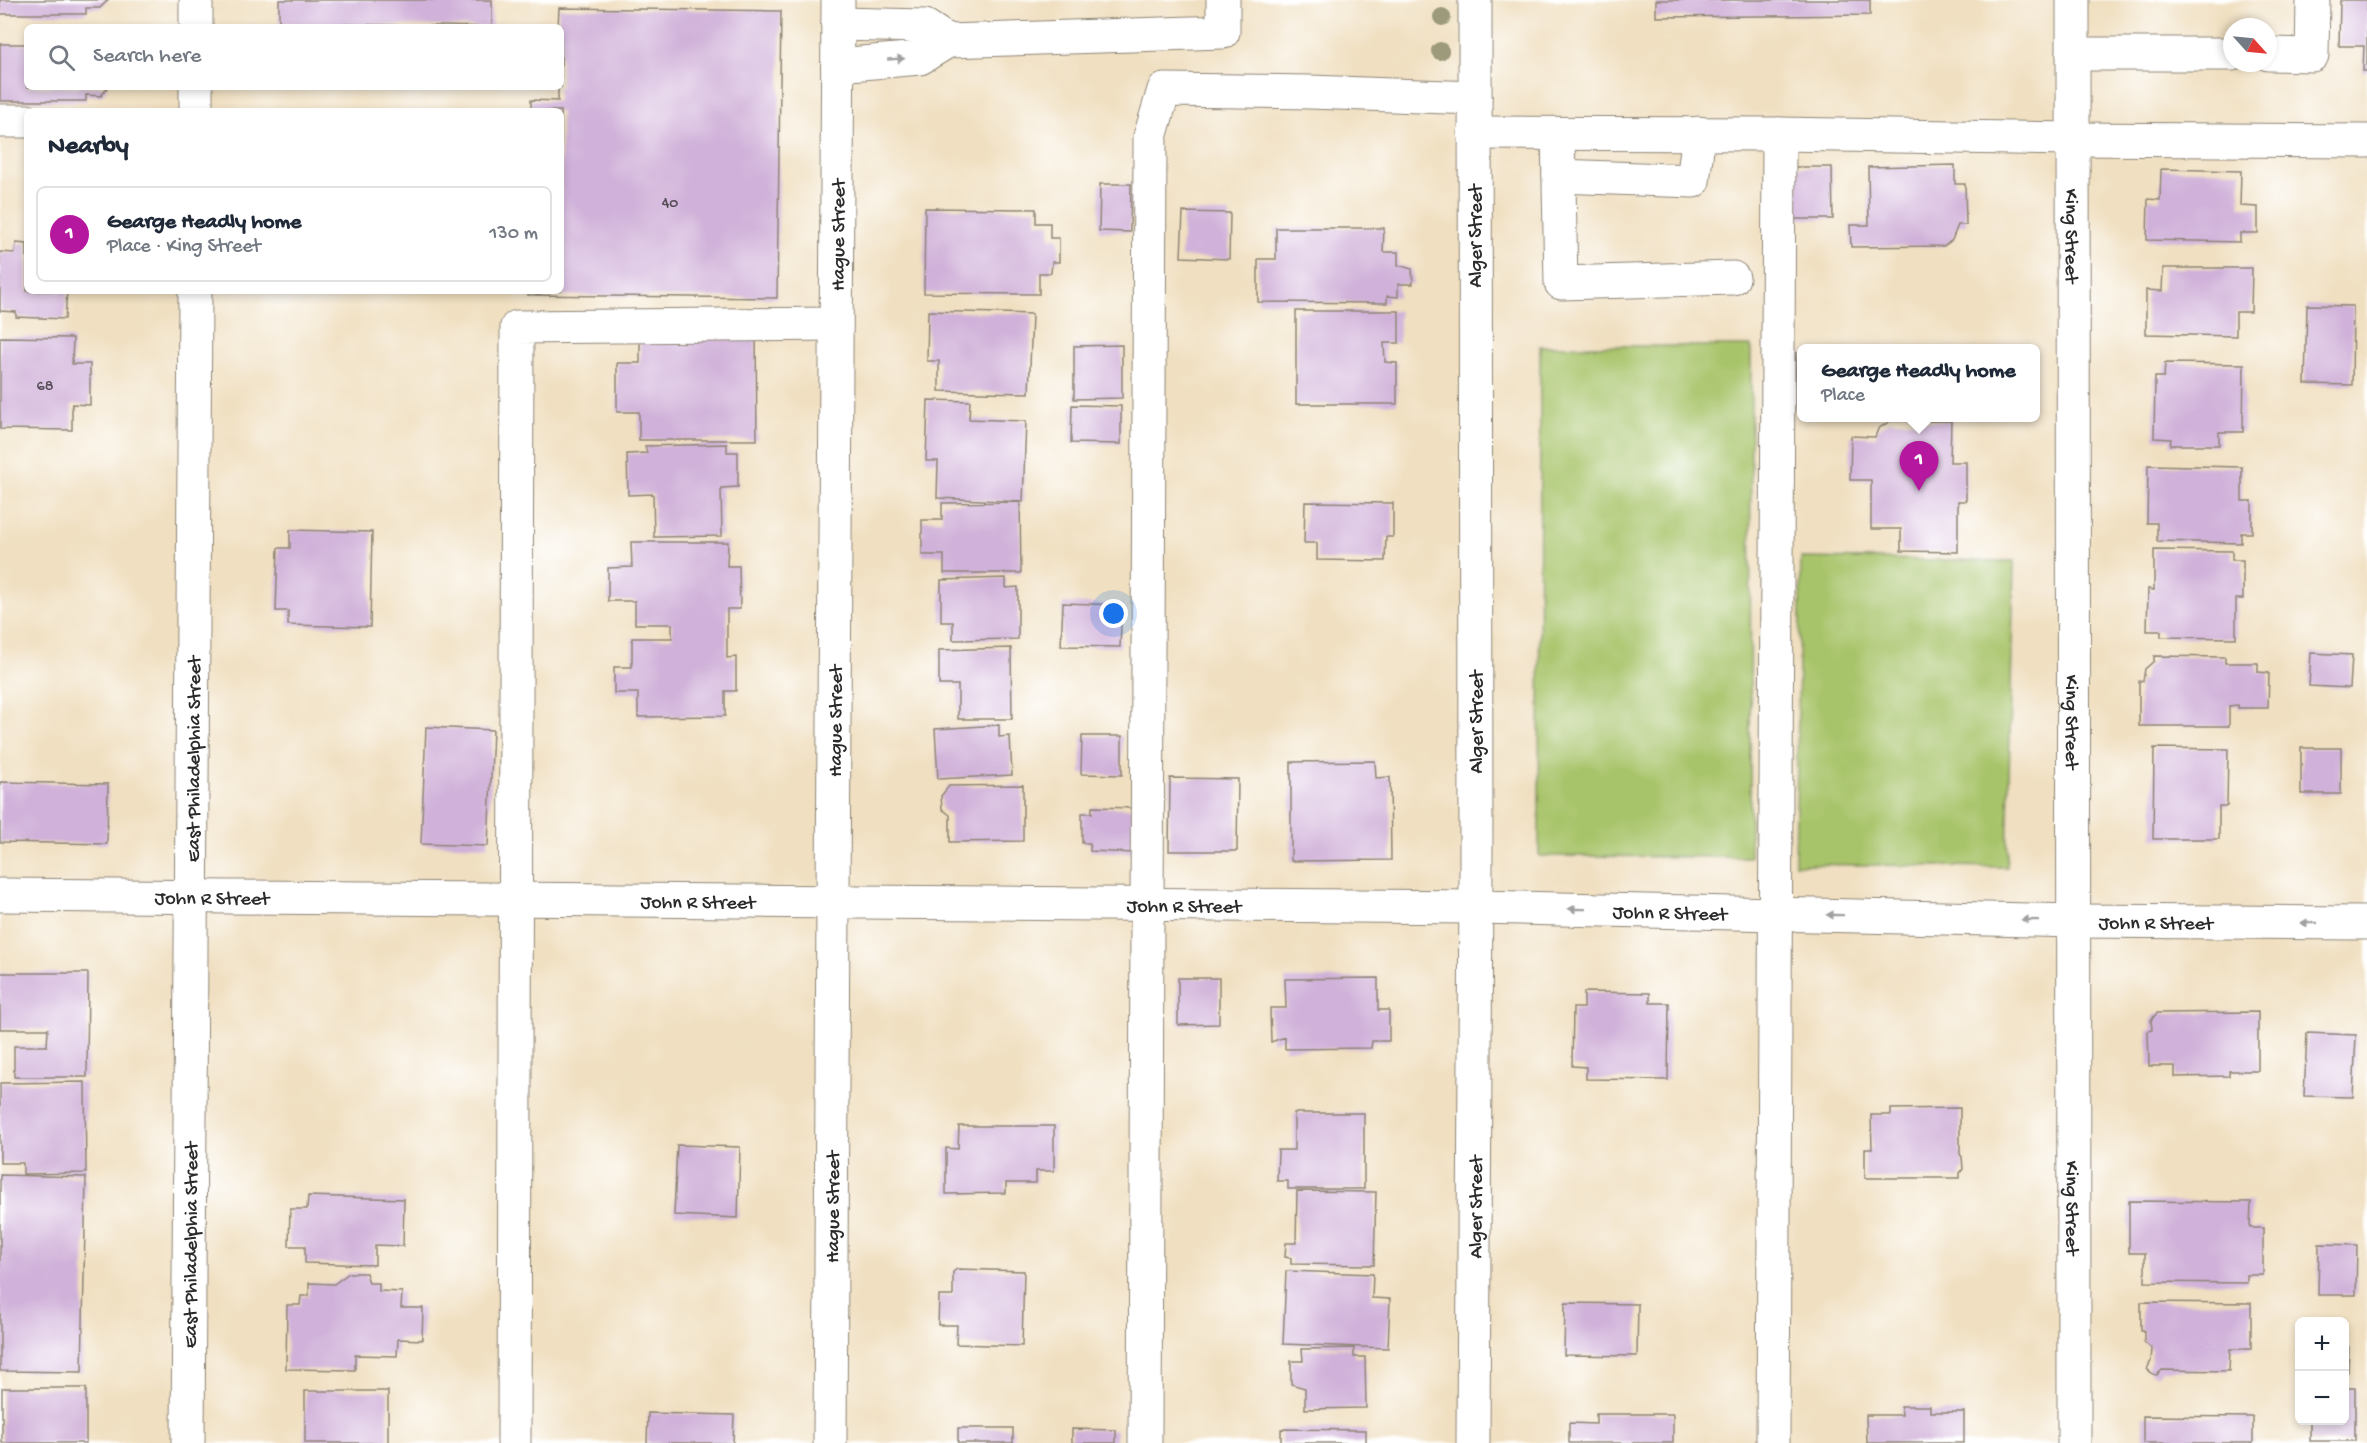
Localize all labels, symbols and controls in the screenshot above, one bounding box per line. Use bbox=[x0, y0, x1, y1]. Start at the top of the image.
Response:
north arrow bbox=[2223, 18, 2277, 72]
search box bbox=[24, 24, 564, 90]
icon: search bbox=[45, 41, 78, 74]
text: Search here bbox=[93, 44, 201, 70]
one-way arrow bbox=[886, 55, 905, 64]
text: Nearby bbox=[48, 132, 129, 163]
street label: Hague Street bbox=[828, 177, 852, 291]
street label: Alger Street bbox=[1466, 183, 1489, 288]
street label: King Street bbox=[2058, 189, 2081, 285]
house number: 40 bbox=[662, 195, 678, 214]
text: Gearge Headly home bbox=[107, 210, 301, 236]
text: 1 bbox=[65, 223, 74, 246]
text: 130 m bbox=[489, 223, 538, 246]
text: Place · King Street bbox=[107, 236, 261, 259]
popup bbox=[1797, 344, 2040, 422]
text: Gearge Headly home bbox=[1821, 359, 2016, 385]
house number: 68 bbox=[37, 378, 54, 397]
text: Place bbox=[1821, 385, 1865, 408]
pin: 1 bbox=[1900, 442, 1938, 491]
your location bbox=[1099, 599, 1128, 628]
street label: East Philadelphia Street bbox=[184, 654, 208, 862]
street label: Hague Street bbox=[826, 663, 849, 777]
street label: Alger Street bbox=[1467, 669, 1490, 774]
street label: King Street bbox=[2058, 675, 2082, 771]
street label: John R Street bbox=[155, 888, 271, 912]
street label: John R Street bbox=[641, 892, 757, 916]
street label: John R Street bbox=[1127, 896, 1243, 920]
street label: John R Street bbox=[1612, 902, 1729, 928]
one-way arrow bbox=[1567, 905, 1586, 914]
one-way arrow bbox=[1825, 911, 1844, 920]
street label: John R Street bbox=[2098, 913, 2215, 937]
one-way arrow bbox=[2020, 915, 2039, 924]
one-way arrow bbox=[2299, 918, 2318, 928]
street label: East Philadelphia Street bbox=[181, 1140, 205, 1348]
street label: Hague Street bbox=[823, 1149, 847, 1263]
street label: Alger Street bbox=[1466, 1154, 1490, 1259]
street label: King Street bbox=[2059, 1161, 2082, 1257]
map controls bbox=[2295, 1317, 2349, 1425]
button: + bbox=[2295, 1317, 2349, 1371]
button: − bbox=[2295, 1371, 2349, 1425]

